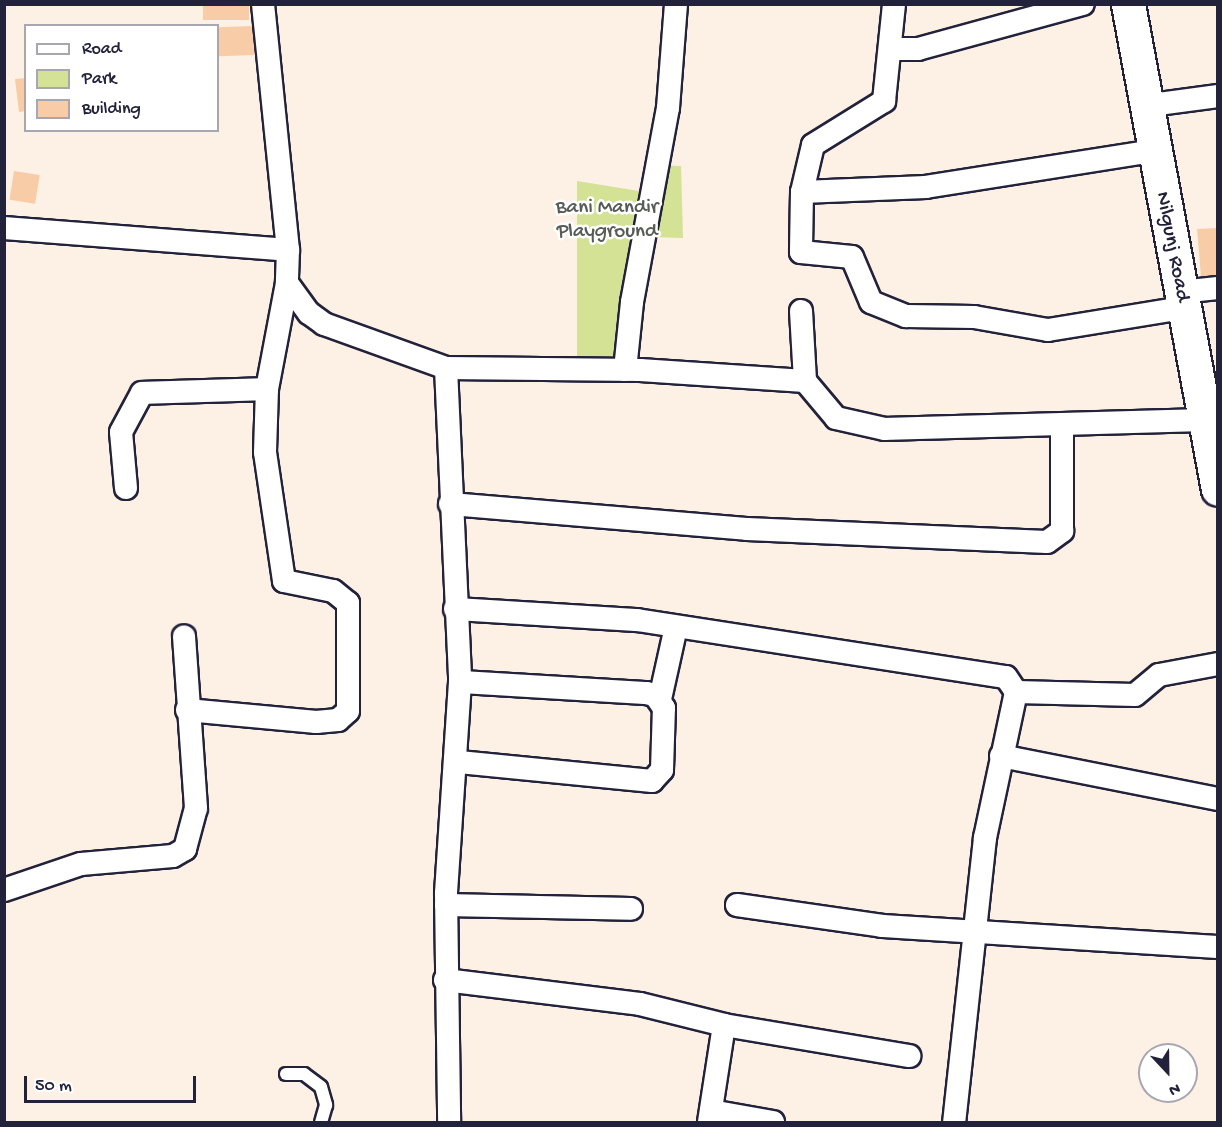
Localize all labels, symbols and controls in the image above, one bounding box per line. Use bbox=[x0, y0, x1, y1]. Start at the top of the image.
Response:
legend bbox=[24, 24, 219, 132]
text: Road bbox=[82, 39, 121, 60]
text: Park bbox=[82, 69, 116, 90]
text: Building bbox=[82, 99, 141, 120]
street label: Nilgunj Road bbox=[1148, 190, 1194, 304]
park label: Bani Mandir Playground bbox=[556, 196, 658, 246]
north arrow bbox=[1138, 1043, 1198, 1103]
scale bar bbox=[27, 1064, 200, 1102]
text: 50 m bbox=[35, 1076, 72, 1097]
text: N bbox=[1166, 1078, 1183, 1099]

